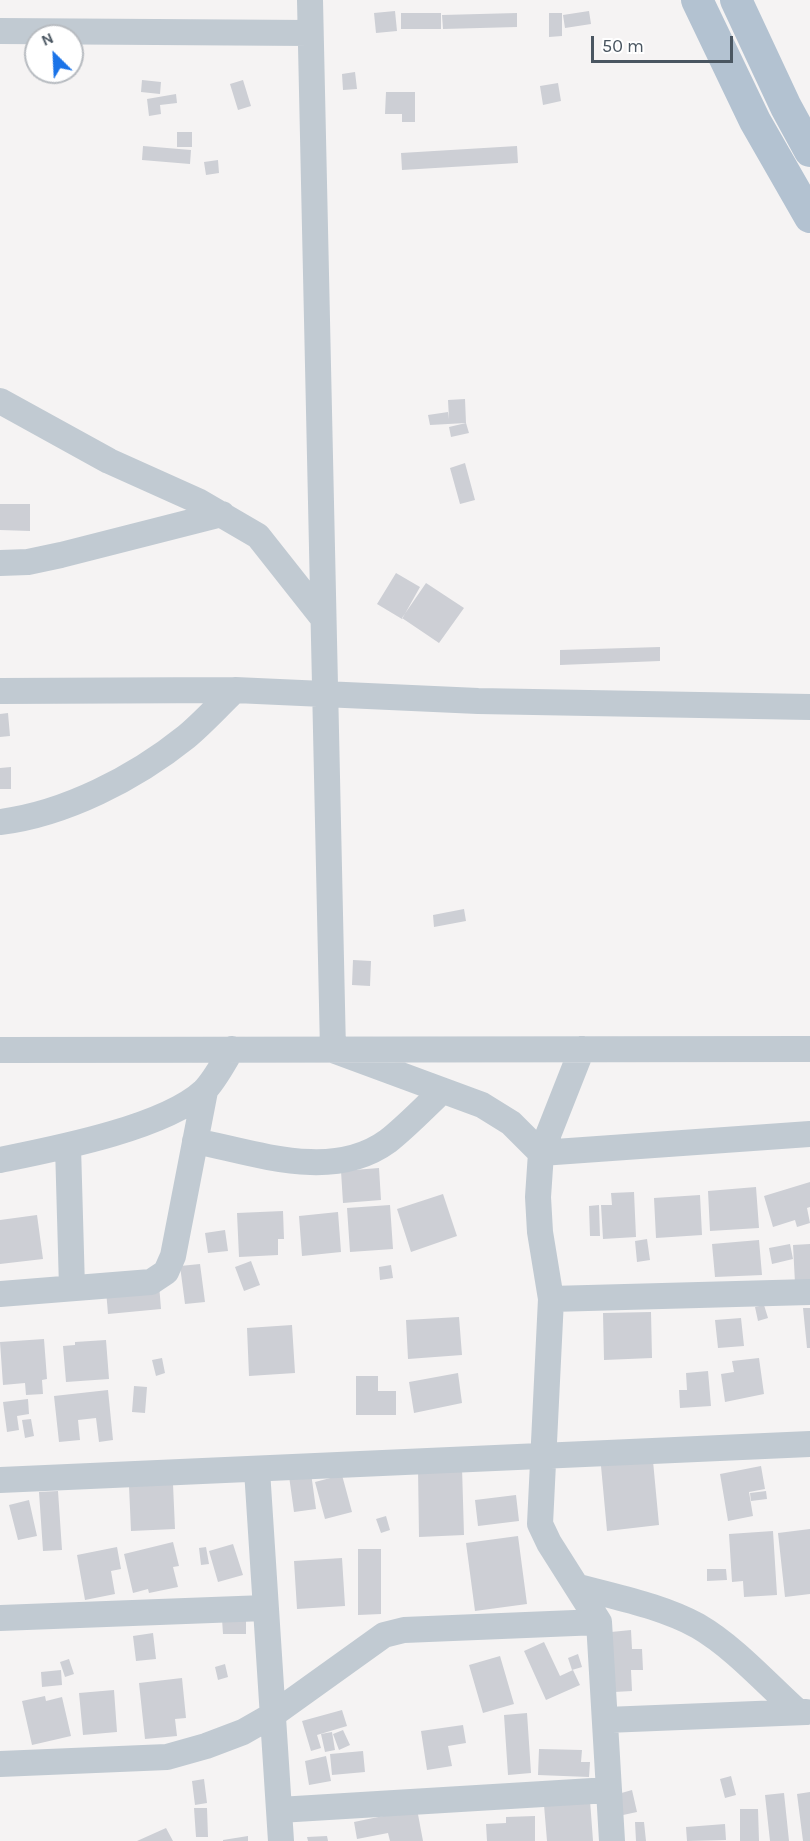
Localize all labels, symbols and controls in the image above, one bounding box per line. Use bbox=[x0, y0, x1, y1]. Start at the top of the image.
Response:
north arrow bbox=[24, 24, 84, 84]
scale bar bbox=[594, 24, 736, 62]
text: N bbox=[38, 28, 56, 50]
text: 50 m bbox=[602, 35, 644, 57]

